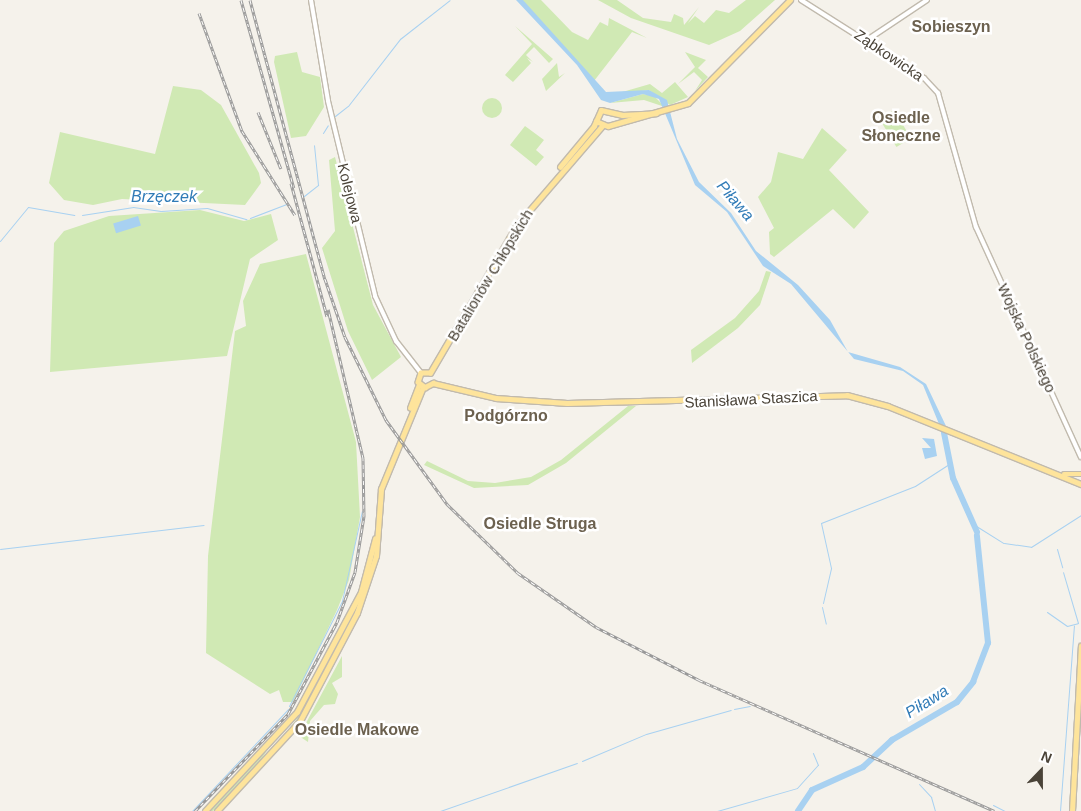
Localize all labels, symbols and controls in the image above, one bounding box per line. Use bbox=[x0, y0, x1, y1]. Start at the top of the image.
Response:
district label: Sobieszyn bbox=[911, 17, 991, 37]
street label: Ząbkowicka bbox=[851, 25, 927, 85]
district label: Osiedle Słoneczne bbox=[861, 108, 941, 146]
street label: Kolejowa bbox=[334, 161, 366, 225]
water label: Piława bbox=[712, 177, 758, 225]
water label: Brzęczek bbox=[131, 187, 197, 207]
street label: Batalionów Chłopskich bbox=[443, 206, 537, 344]
street label: Wojska Polskiego bbox=[994, 281, 1060, 395]
street label: Stanisława Staszica bbox=[684, 387, 818, 411]
district label: Podgórzno bbox=[464, 406, 548, 426]
district label: Osiedle Struga bbox=[484, 514, 596, 534]
water label: Piława bbox=[902, 681, 952, 723]
district label: Osiedle Makowe bbox=[295, 720, 419, 740]
north arrow bbox=[1016, 746, 1066, 796]
text: N bbox=[1039, 748, 1054, 766]

